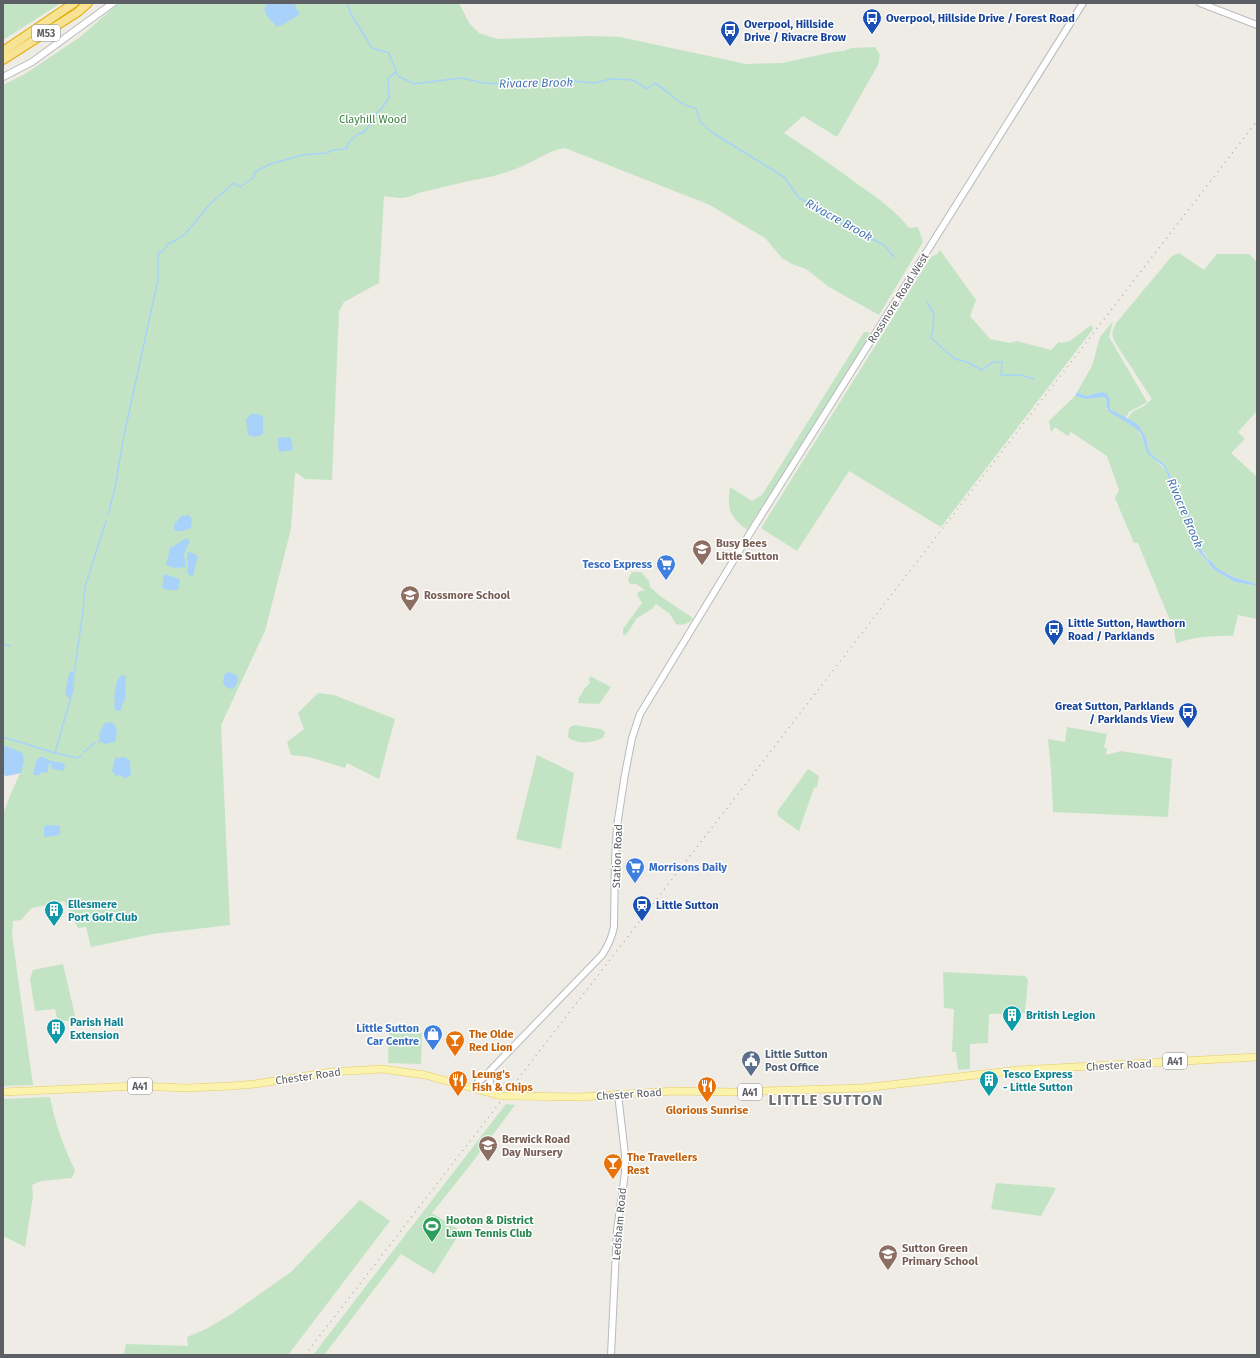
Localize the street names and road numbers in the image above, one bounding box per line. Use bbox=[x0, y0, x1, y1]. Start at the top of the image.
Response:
road number: M53 bbox=[32, 25, 60, 41]
street label: Rossmore Road West bbox=[865, 251, 932, 346]
street label: Station Road bbox=[610, 824, 625, 888]
road number: A41 bbox=[1163, 1053, 1187, 1069]
street label: Chester Road bbox=[1086, 1057, 1152, 1074]
street label: Chester Road bbox=[275, 1065, 342, 1088]
road number: A41 bbox=[128, 1078, 152, 1094]
road number: A41 bbox=[738, 1084, 762, 1100]
street label: Chester Road bbox=[596, 1086, 662, 1103]
street label: Ledsham Road bbox=[610, 1187, 629, 1261]

